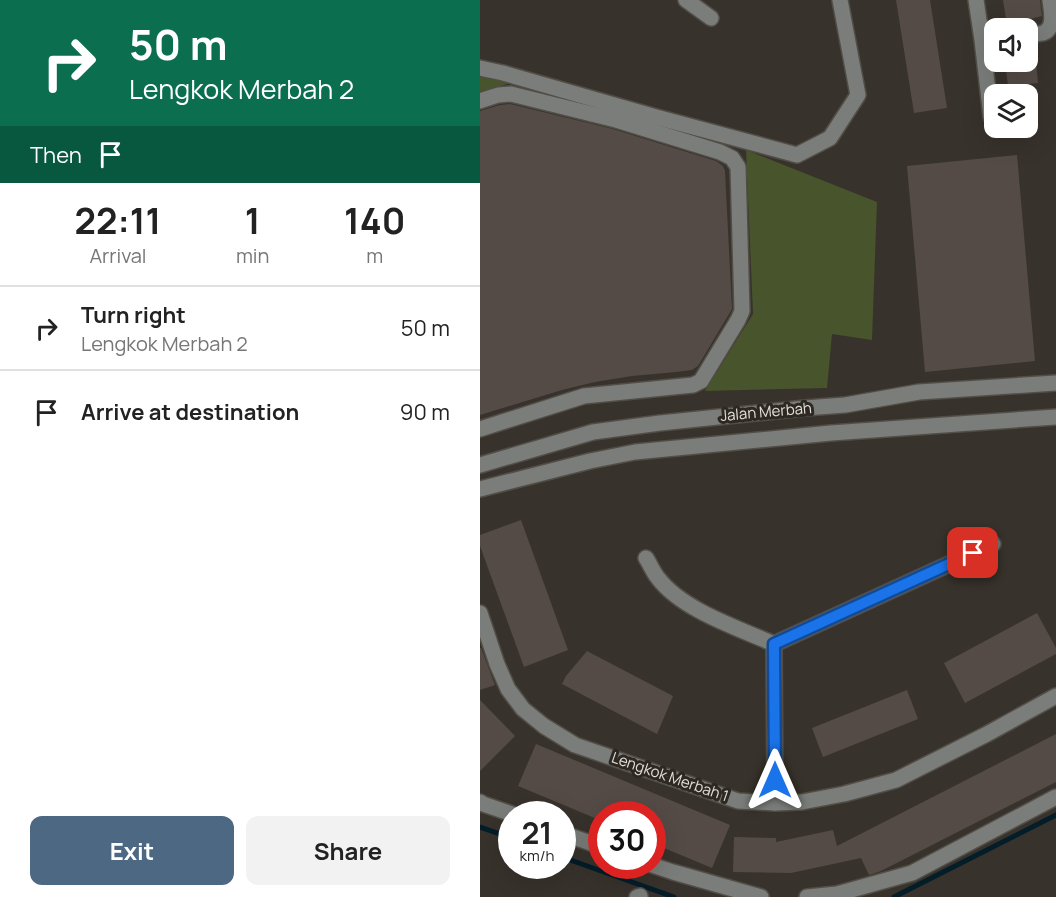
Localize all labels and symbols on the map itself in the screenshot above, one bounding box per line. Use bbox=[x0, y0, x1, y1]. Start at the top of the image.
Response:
street label: Jalan Merbah bbox=[719, 397, 813, 426]
pin bbox=[947, 527, 998, 578]
street label: Lengkok Merbah 1 bbox=[609, 747, 731, 806]
position arrow bbox=[743, 748, 807, 812]
speed limit sign: 30 bbox=[588, 801, 666, 879]

